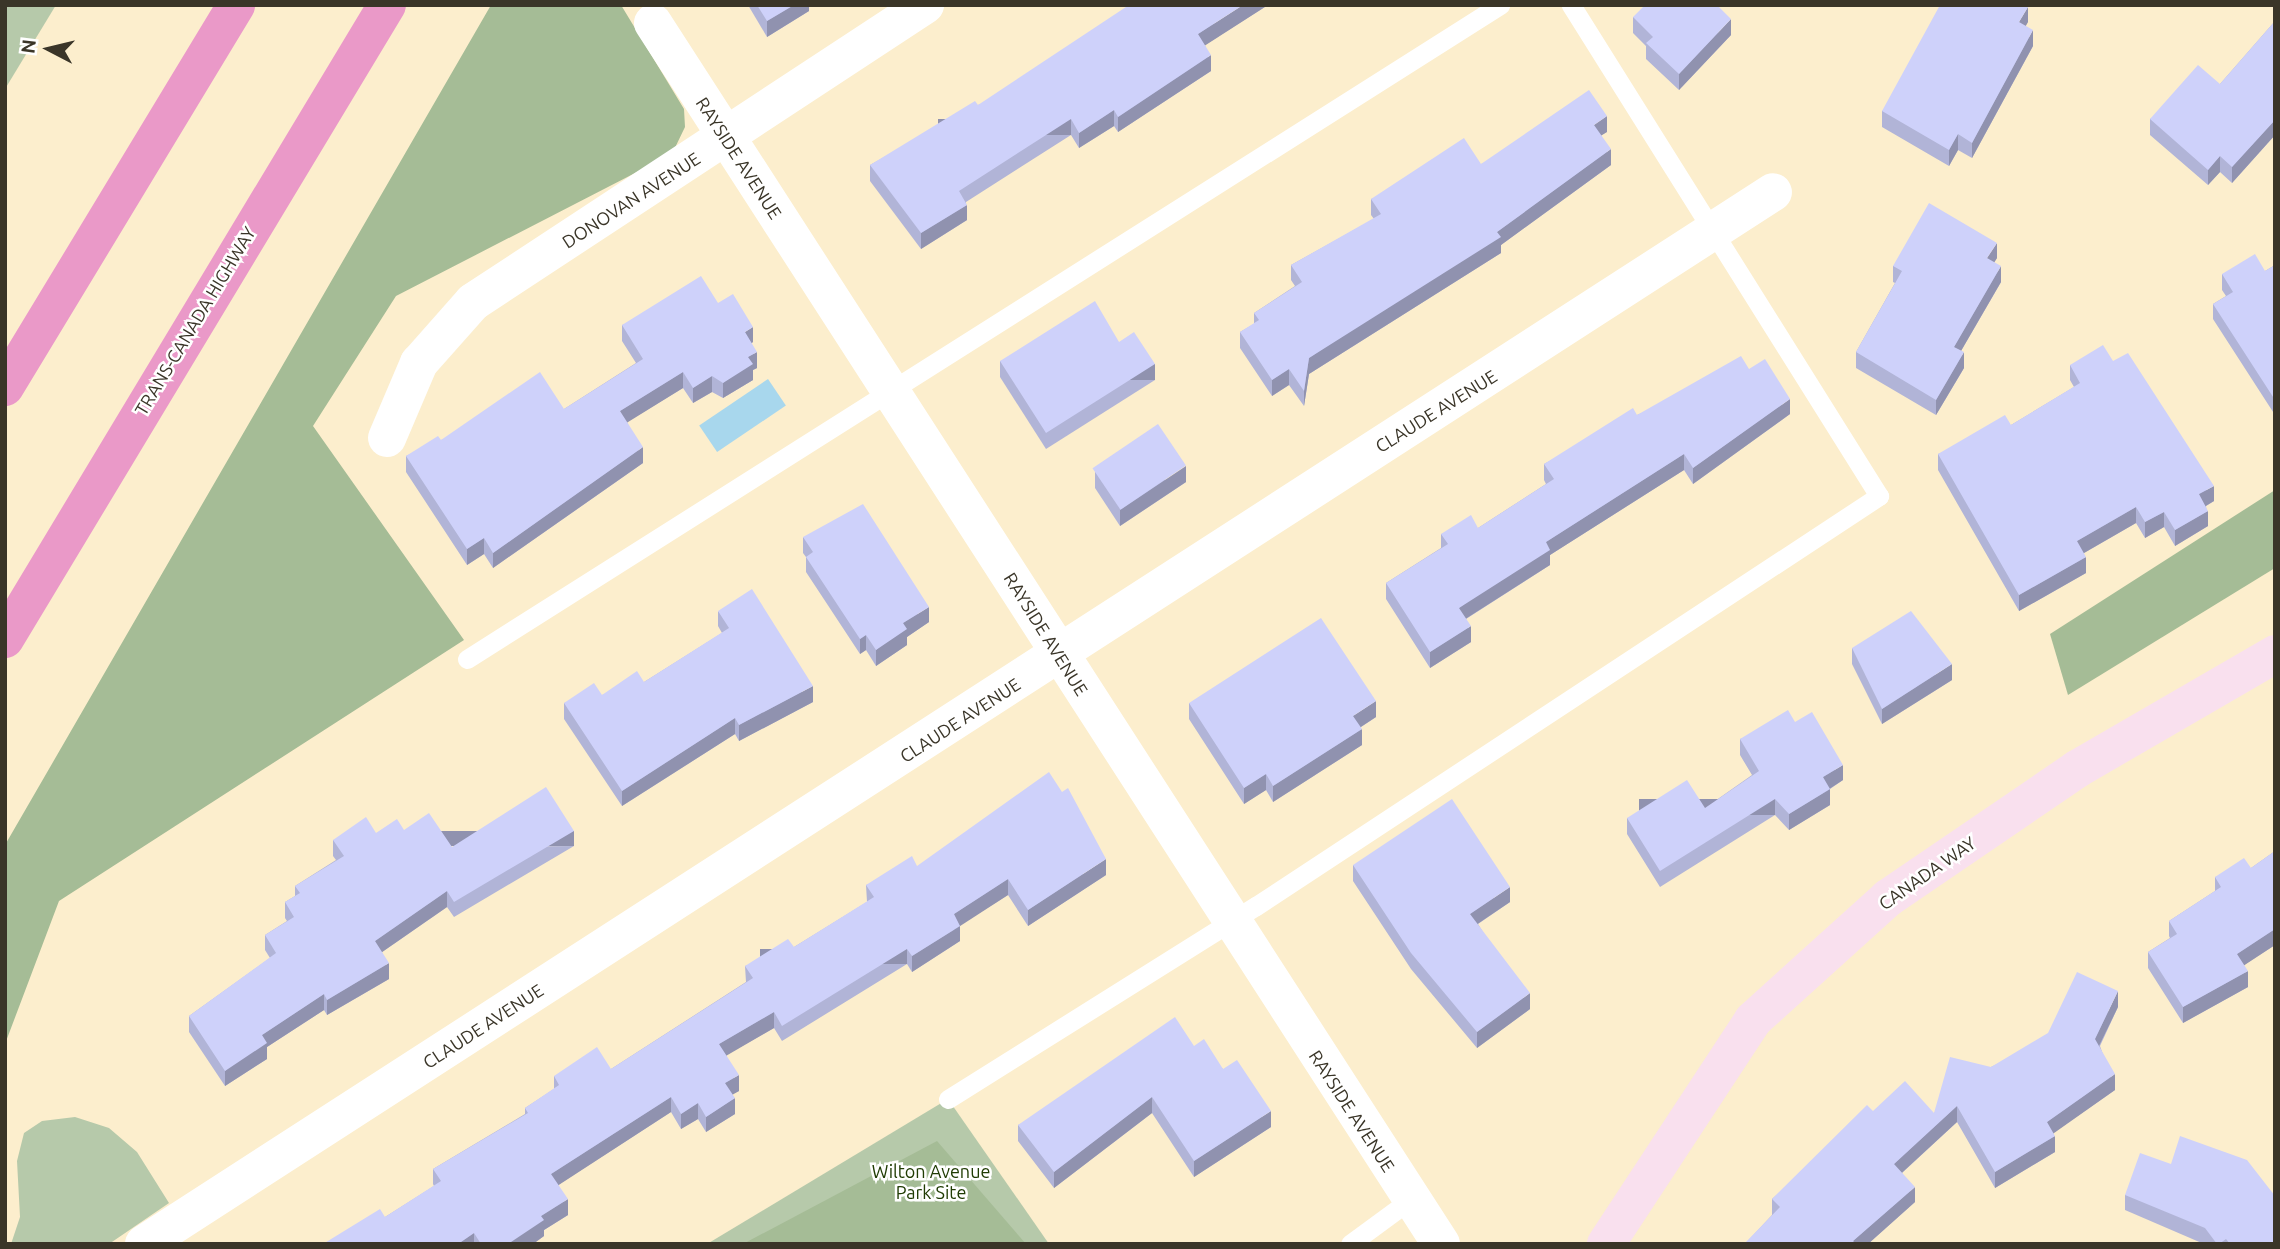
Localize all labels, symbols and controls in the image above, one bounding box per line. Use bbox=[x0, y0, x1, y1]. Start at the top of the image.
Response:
north arrow bbox=[14, 14, 84, 84]
text: N bbox=[16, 38, 40, 55]
street label: RAYSIDE AVENUE bbox=[692, 93, 786, 223]
street label: DONOVAN AVENUE bbox=[558, 147, 704, 253]
street label: TRANS-CANADA HIGHWAY bbox=[130, 223, 260, 419]
street label: CLAUDE AVENUE bbox=[1371, 365, 1501, 457]
street label: RAYSIDE AVENUE bbox=[999, 568, 1093, 700]
street label: CLAUDE AVENUE bbox=[896, 673, 1024, 767]
street label: CANADA WAY bbox=[1874, 832, 1980, 914]
street label: CLAUDE AVENUE bbox=[419, 979, 547, 1073]
street label: RAYSIDE AVENUE bbox=[1305, 1046, 1399, 1176]
park label: Wilton Avenue Park Site bbox=[872, 1161, 990, 1204]

